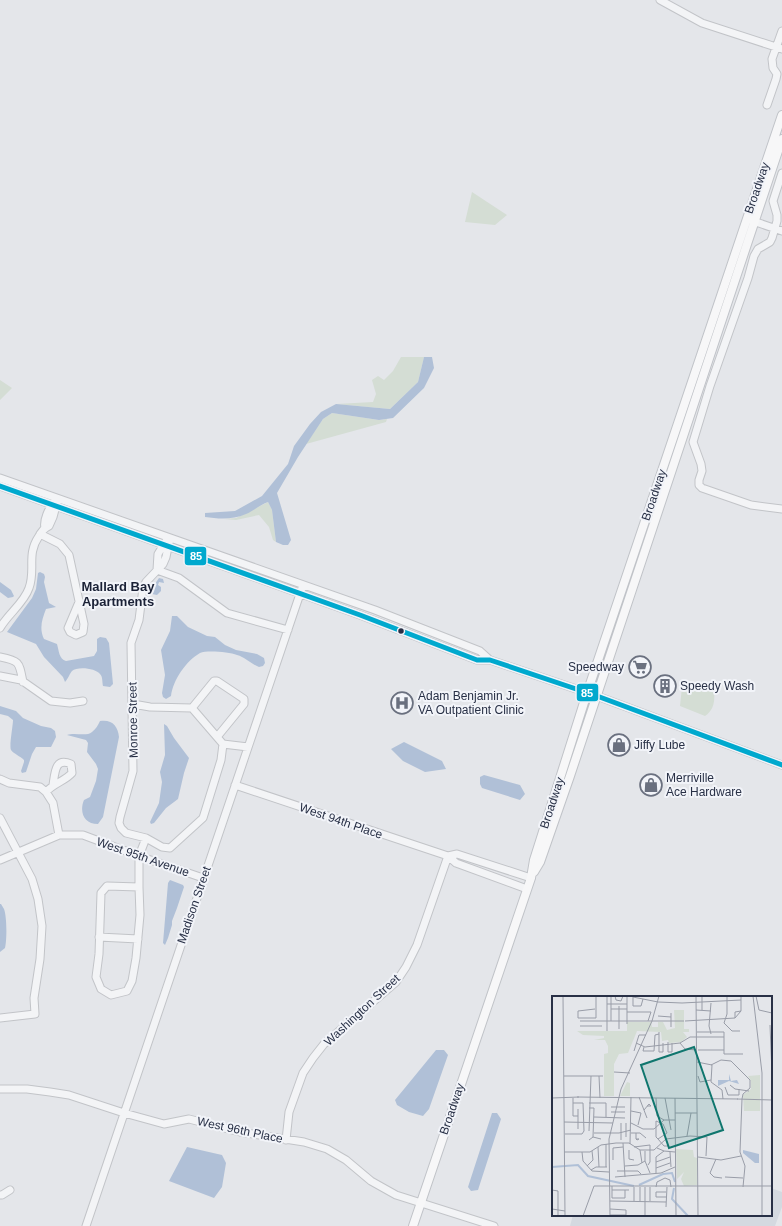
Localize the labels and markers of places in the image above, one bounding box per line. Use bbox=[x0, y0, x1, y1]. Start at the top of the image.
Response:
unlabelled marker bbox=[396, 626, 406, 636]
supermarket icon: Speedway bbox=[627, 654, 653, 680]
place label: Speedway bbox=[568, 660, 624, 674]
building icon: Speedy Wash bbox=[652, 673, 678, 699]
place label: Speedy Wash bbox=[680, 679, 754, 693]
place label: Adam Benjamin Jr. VA Outpatient Clinic bbox=[418, 689, 524, 717]
hospital icon: Adam Benjamin Jr. VA Outpatient Clinic bbox=[389, 690, 415, 716]
shop icon: Jiffy Lube bbox=[606, 732, 632, 758]
place label: Jiffy Lube bbox=[634, 738, 685, 752]
place label: Merriville Ace Hardware bbox=[666, 771, 742, 799]
shop icon: Merriville Ace Hardware bbox=[638, 772, 664, 798]

